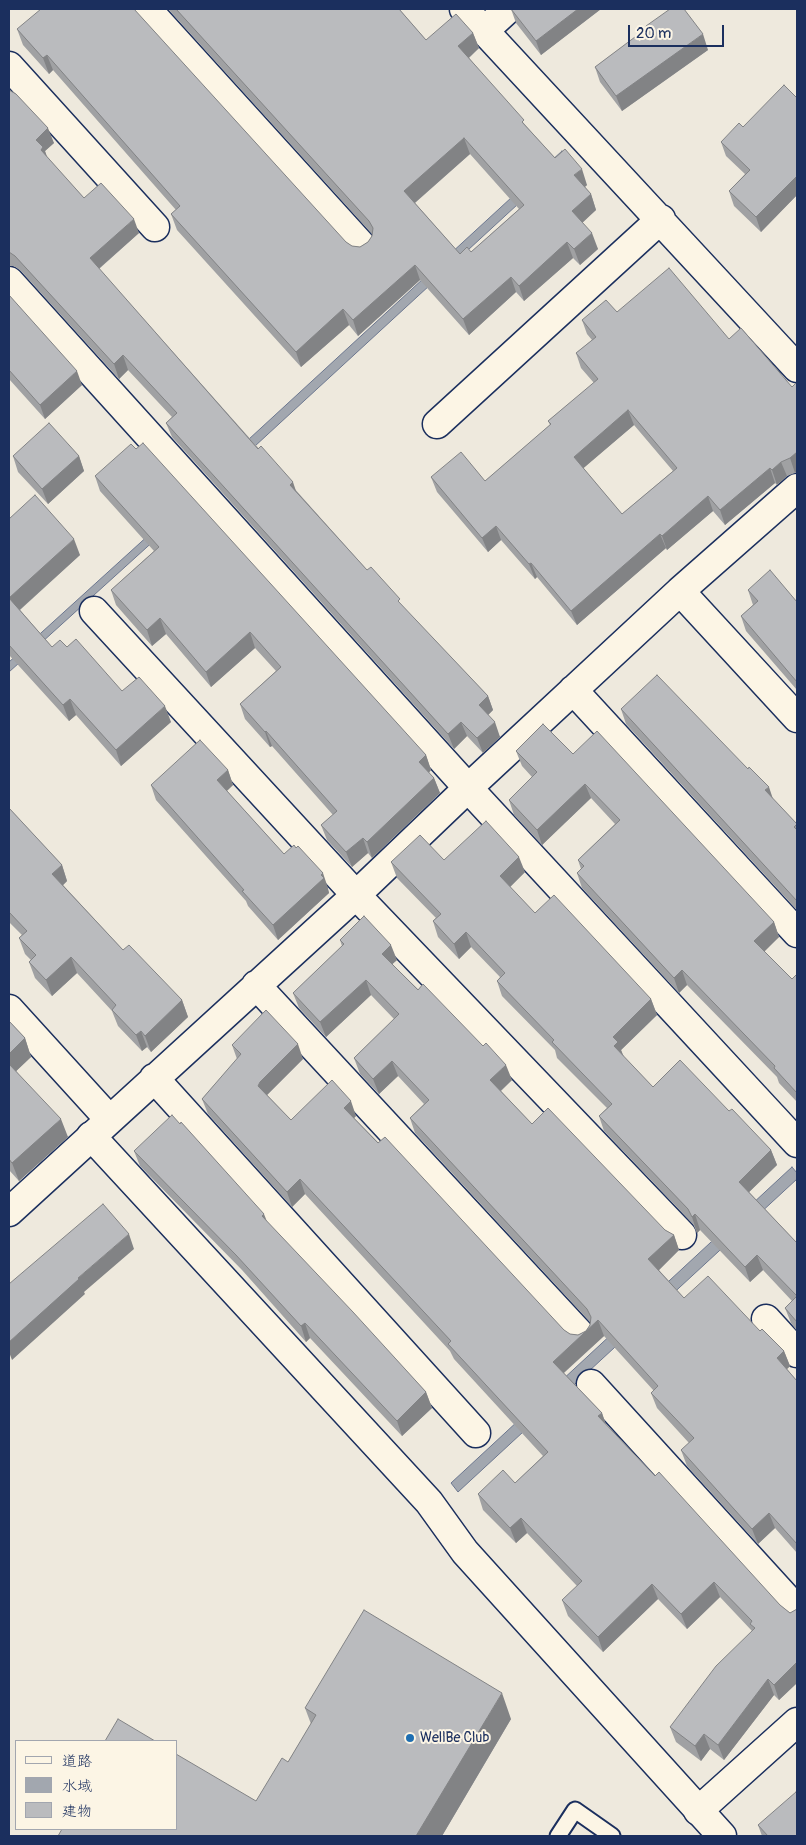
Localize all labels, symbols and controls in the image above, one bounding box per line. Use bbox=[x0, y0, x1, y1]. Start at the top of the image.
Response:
scale bar bbox=[631, 15, 727, 47]
text: 20 m bbox=[636, 24, 671, 43]
place label: WellBe Club bbox=[420, 1730, 489, 1746]
marker: WellBe Club bbox=[404, 1732, 416, 1744]
legend bbox=[15, 1740, 178, 1830]
text: 道路 bbox=[62, 1752, 92, 1771]
text: 水域 bbox=[62, 1777, 92, 1796]
text: 建物 bbox=[62, 1802, 92, 1821]

